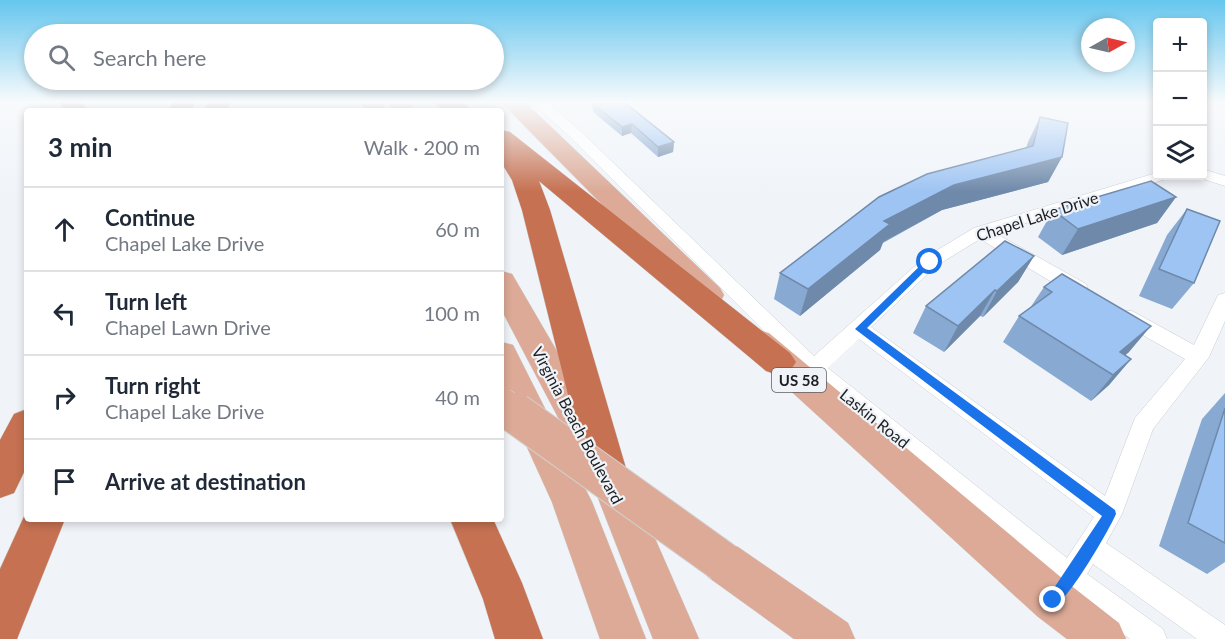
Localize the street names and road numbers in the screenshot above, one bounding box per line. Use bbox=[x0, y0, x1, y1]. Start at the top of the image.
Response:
street label: Chapel Lake Drive bbox=[973, 187, 1101, 245]
street label: Virginia Beach Boulevard bbox=[528, 343, 628, 507]
road number: US 58 bbox=[772, 368, 826, 392]
street label: Laskin Road bbox=[837, 384, 913, 452]

